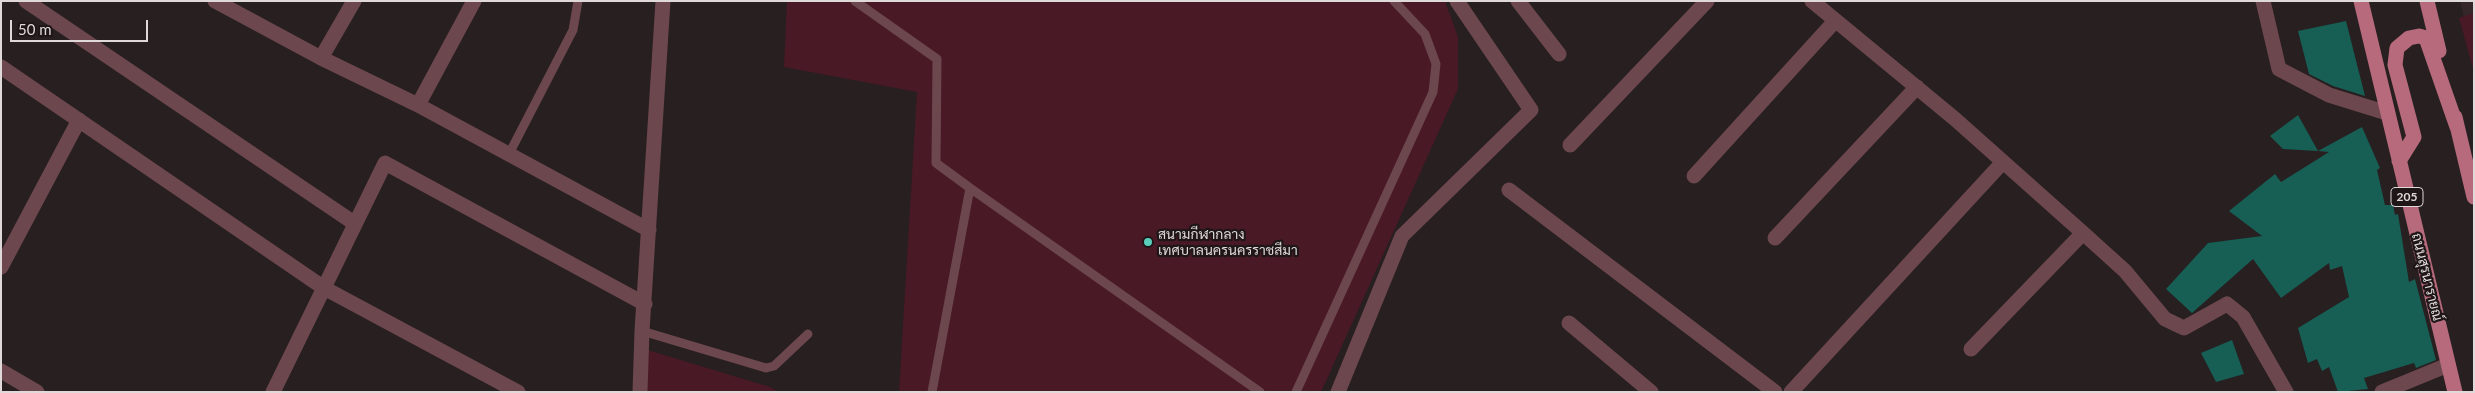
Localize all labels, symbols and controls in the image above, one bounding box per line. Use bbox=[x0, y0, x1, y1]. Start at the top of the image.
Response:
scale bar bbox=[12, 10, 150, 42]
text: 50 m bbox=[18, 20, 52, 38]
road number: 205 bbox=[2391, 188, 2423, 206]
place label: สนามกีฬากลาง เทศบาลนครนครราชสีมา bbox=[1158, 226, 1298, 258]
street label: ถนนสุรนารายณ์ bbox=[2408, 231, 2446, 323]
marker: สนามกีฬากลาง เทศบาลนครนครราชสีมา bbox=[1142, 236, 1154, 248]

